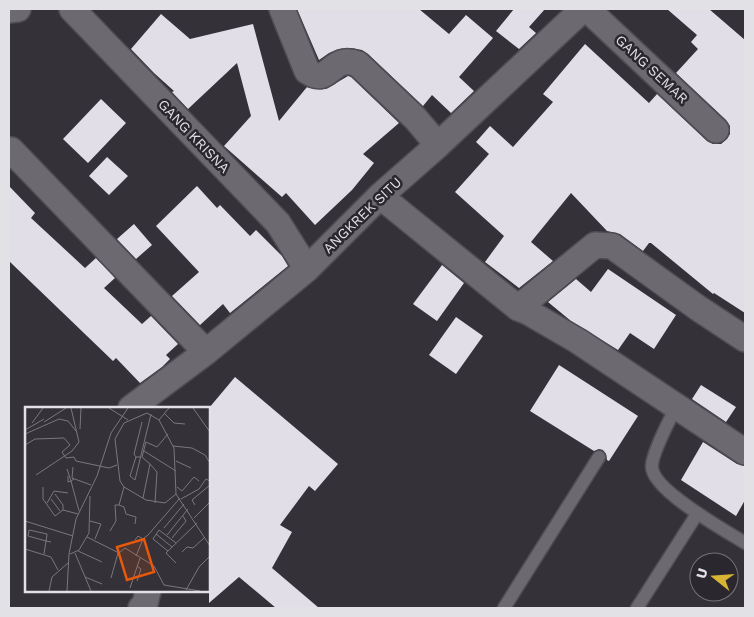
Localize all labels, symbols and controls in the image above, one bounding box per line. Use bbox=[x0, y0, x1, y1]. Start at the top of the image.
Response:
street label: GANG SEMAR bbox=[613, 31, 691, 107]
street label: GANG KRISNA bbox=[155, 96, 233, 176]
street label: ANGKREK SITU bbox=[320, 174, 404, 256]
inset map bbox=[25, 407, 210, 592]
north arrow bbox=[689, 552, 739, 602]
text: U bbox=[692, 566, 711, 580]

